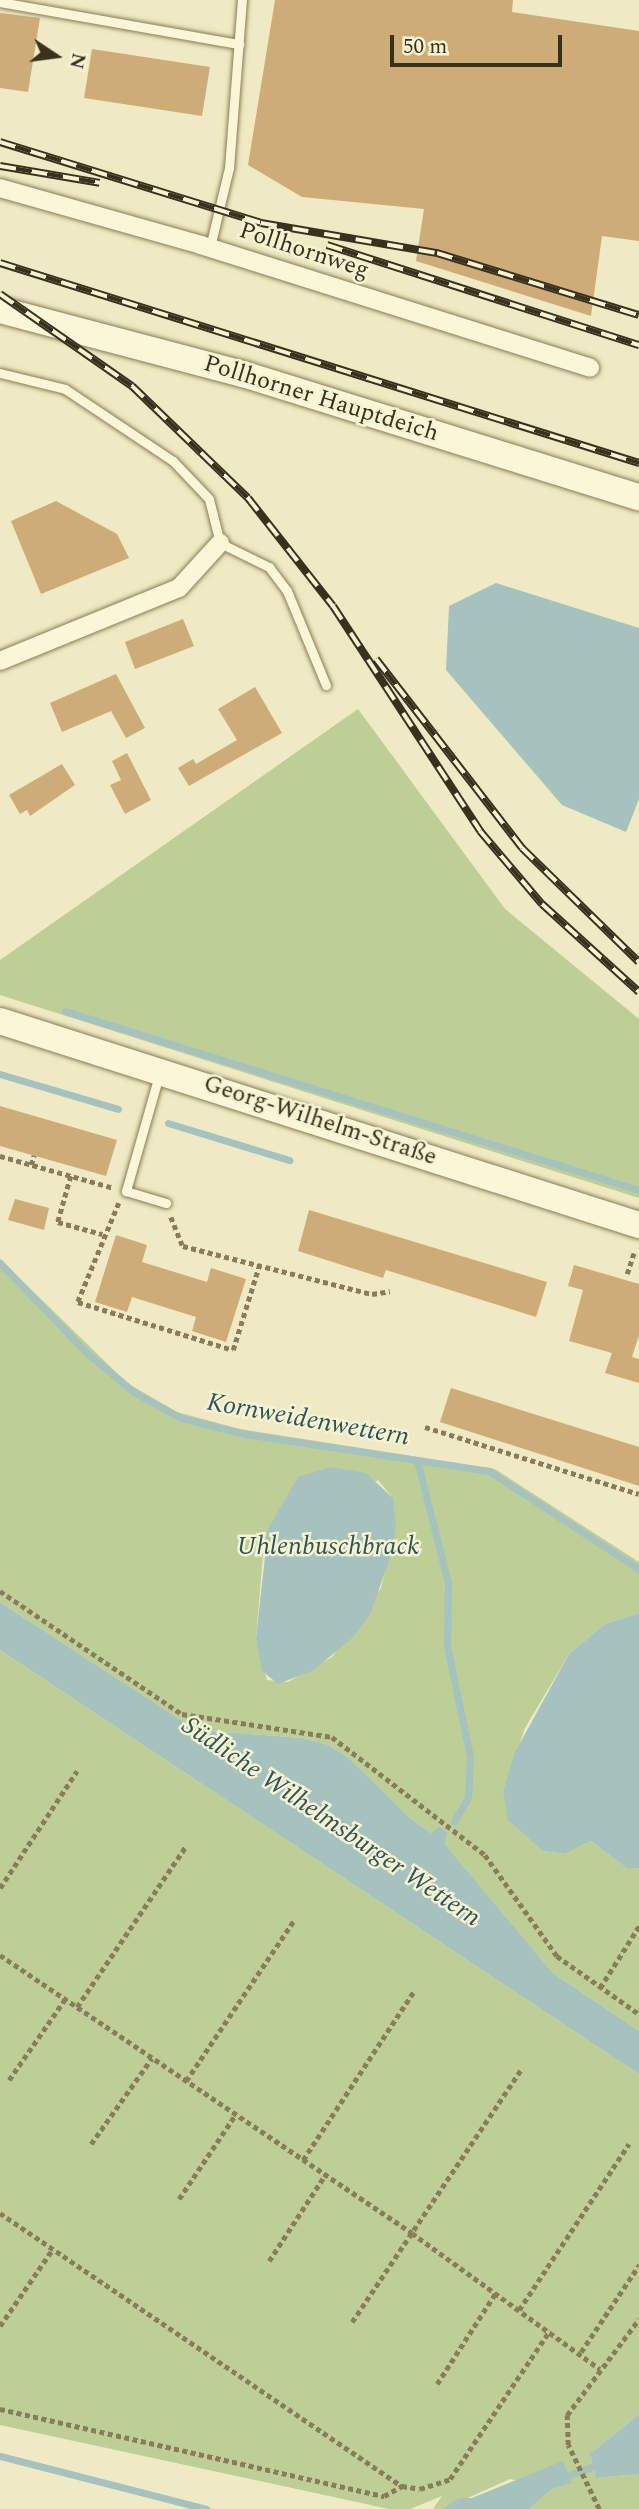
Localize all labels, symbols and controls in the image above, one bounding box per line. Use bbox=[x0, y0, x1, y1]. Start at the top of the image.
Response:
north arrow bbox=[21, 21, 91, 91]
scale bar bbox=[394, 21, 566, 65]
text: 50 m bbox=[403, 31, 447, 63]
text: N bbox=[61, 50, 93, 72]
street label: Pollhornweg bbox=[235, 216, 373, 286]
street label: Pollhorner Hauptdeich bbox=[200, 350, 442, 448]
street label: Georg-Wilhelm-Straße bbox=[200, 1070, 440, 1172]
water label: Kornweidenwettern bbox=[204, 1387, 412, 1453]
water label: Uhlenbuschbrack bbox=[237, 1531, 419, 1563]
water label: Südliche Wilhelmsburger Wettern bbox=[176, 1710, 486, 1934]

